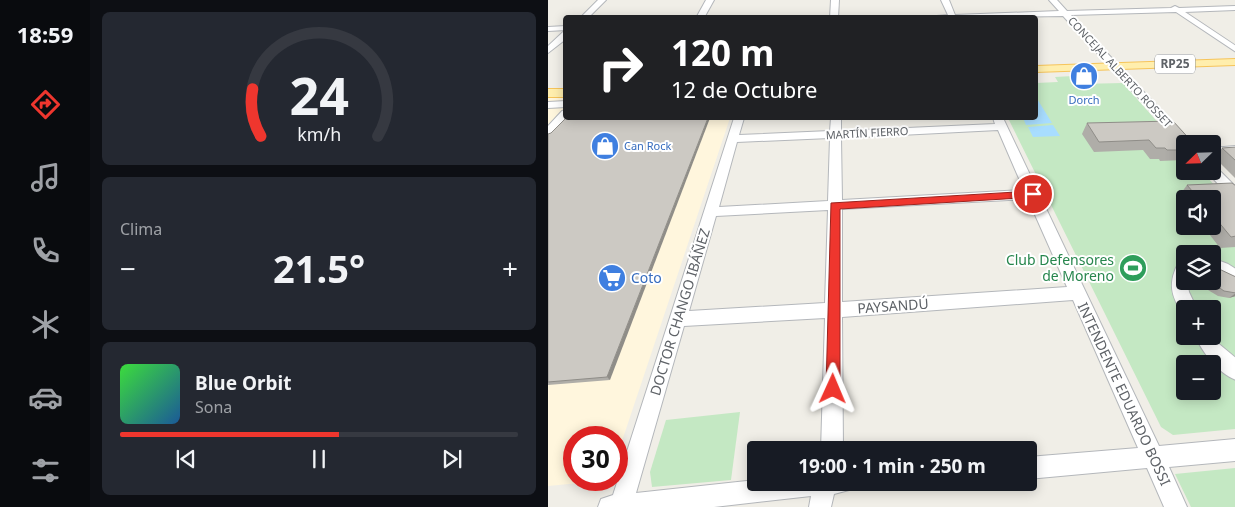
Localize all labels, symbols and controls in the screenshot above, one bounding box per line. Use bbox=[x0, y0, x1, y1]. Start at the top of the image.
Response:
street label: CONCEJAL ALBERTO ROSSET bbox=[1065, 13, 1176, 130]
text: 18:59 bbox=[17, 19, 73, 49]
text: 120 m bbox=[671, 29, 774, 76]
icon: right bbox=[588, 35, 653, 100]
road number: RP25 bbox=[1155, 54, 1195, 74]
text: 24 bbox=[289, 59, 349, 130]
shop icon: Dorch bbox=[1069, 61, 1099, 91]
text: 12 de Octubre bbox=[671, 74, 817, 104]
icon: directions bbox=[28, 87, 63, 122]
place label: Dorch bbox=[1068, 92, 1100, 107]
text: km/h bbox=[297, 122, 341, 146]
street label: MARTÍN FIERRO bbox=[825, 123, 909, 142]
shop icon: Can Rock bbox=[590, 131, 620, 161]
north arrow bbox=[1176, 135, 1220, 180]
map controls bbox=[1176, 135, 1221, 400]
place label: Can Rock bbox=[624, 138, 672, 153]
icon: music bbox=[28, 160, 63, 195]
pin bbox=[1012, 173, 1054, 215]
icon: arrive bbox=[1019, 180, 1047, 208]
button: sound bbox=[1176, 190, 1221, 235]
text: Clima bbox=[120, 218, 162, 240]
street label: DOCTOR CHANGO IBÁÑEZ bbox=[645, 226, 714, 398]
icon: phone bbox=[28, 233, 63, 268]
text: 21.5° bbox=[273, 242, 365, 294]
button: layers bbox=[1176, 245, 1221, 290]
text: − bbox=[120, 249, 136, 287]
text: + bbox=[502, 249, 518, 287]
place label: Club Defensores de Moreno bbox=[1006, 250, 1114, 285]
sports icon: Club Defensores de Moreno bbox=[1118, 253, 1148, 283]
supermarket icon: Coto bbox=[597, 263, 627, 293]
place label: Coto bbox=[631, 268, 662, 287]
street label: PAYSANDÚ bbox=[857, 294, 929, 317]
street label: INTENDENTE EDUARDO BOSSI bbox=[1074, 299, 1175, 489]
button: + bbox=[1176, 300, 1221, 345]
icon: climate bbox=[28, 307, 63, 342]
button: − bbox=[1176, 355, 1221, 400]
position arrow bbox=[806, 362, 858, 414]
text: Blue Orbit bbox=[195, 370, 291, 396]
icon: car bbox=[28, 380, 63, 415]
text: Sona bbox=[195, 396, 232, 418]
speed limit sign: 30 bbox=[563, 426, 628, 491]
icon: previous bbox=[172, 445, 200, 473]
icon: pause bbox=[305, 445, 333, 473]
icon: next bbox=[438, 445, 466, 473]
icon: filters bbox=[28, 453, 63, 488]
text: 19:00 · 1 min · 250 m bbox=[798, 453, 986, 479]

